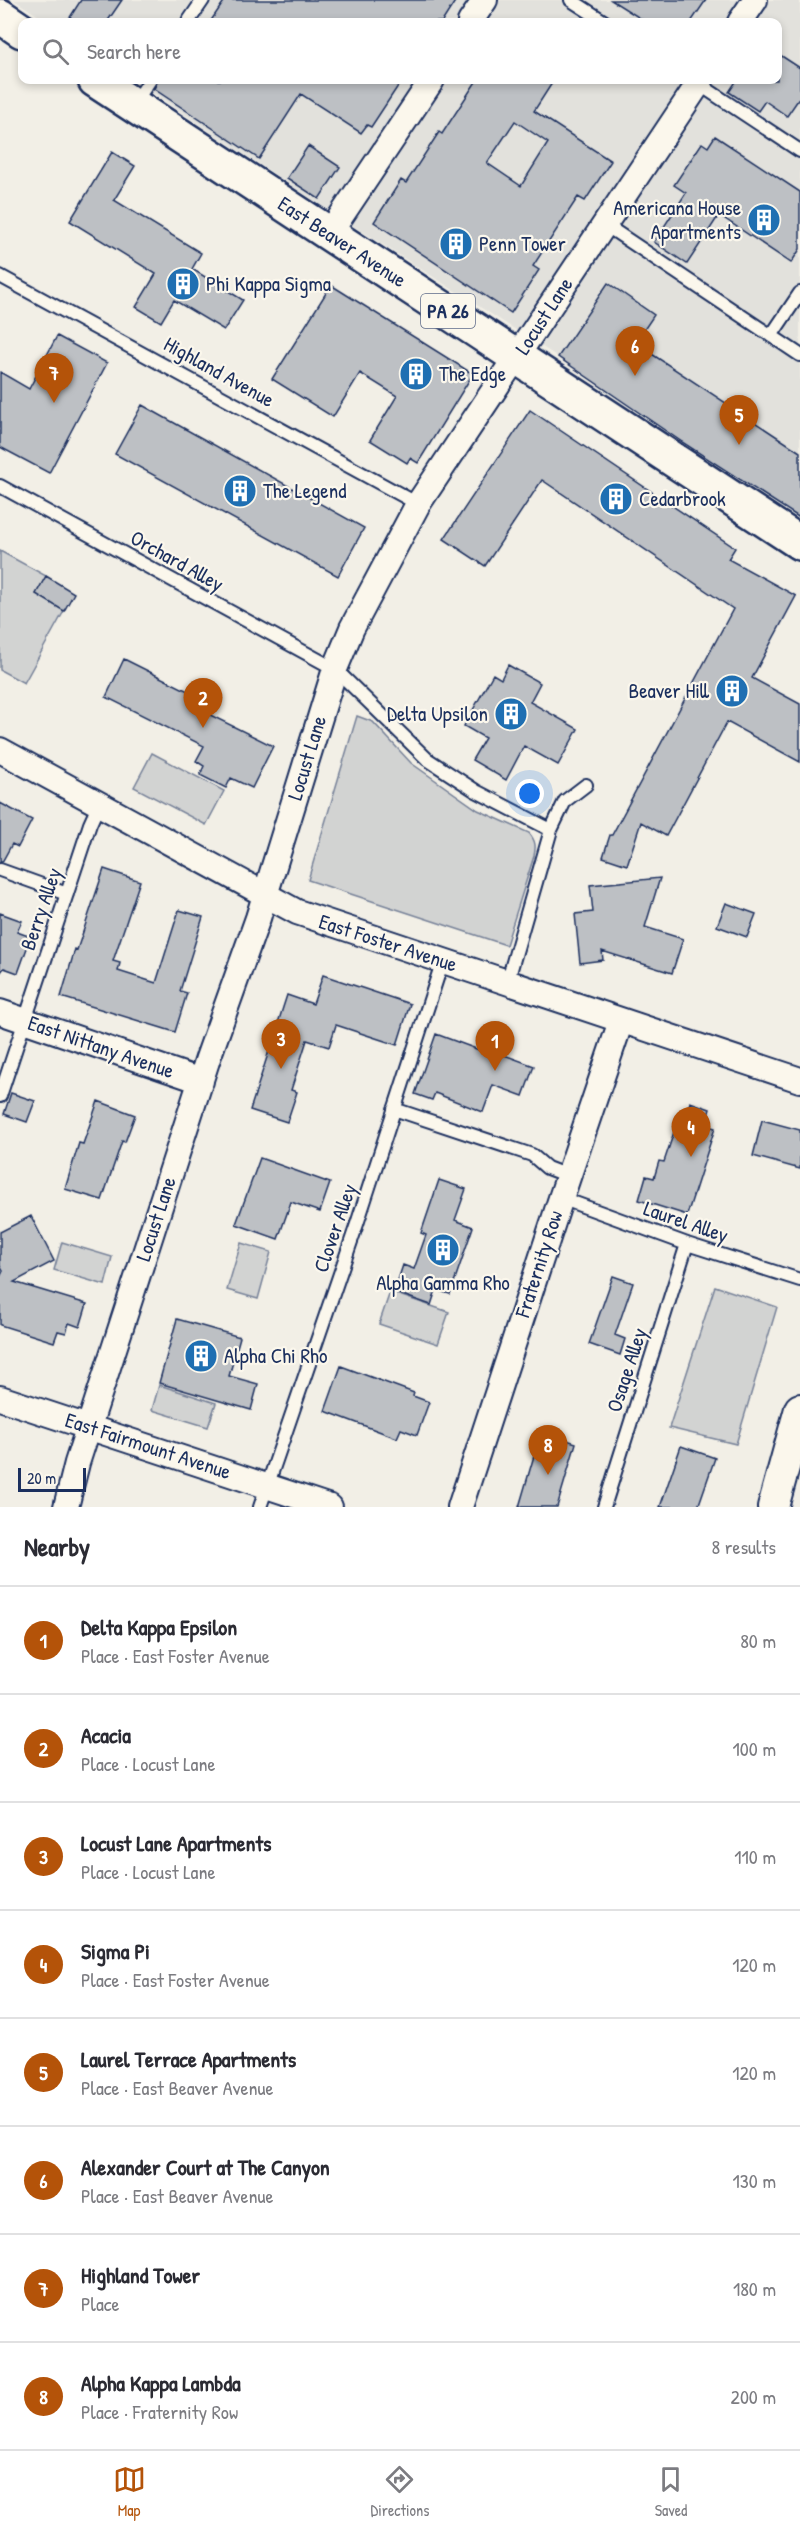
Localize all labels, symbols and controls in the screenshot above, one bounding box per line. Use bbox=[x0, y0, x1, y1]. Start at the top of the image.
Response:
search box bbox=[18, 18, 782, 84]
icon: search bbox=[39, 35, 72, 68]
text: Search here bbox=[87, 36, 181, 66]
street label: East Beaver Avenue bbox=[272, 189, 412, 294]
place label: Americana House Apartments bbox=[613, 193, 741, 246]
building icon: Americana House Apartments bbox=[746, 202, 782, 238]
building icon: Penn Tower bbox=[438, 226, 474, 262]
place label: Penn Tower bbox=[479, 229, 566, 258]
building icon: Phi Kappa Sigma bbox=[165, 266, 201, 302]
place label: Phi Kappa Sigma bbox=[206, 269, 331, 298]
street label: Locust Lane bbox=[508, 271, 579, 360]
road number: PA 26 bbox=[421, 294, 475, 328]
pin: 6 bbox=[616, 326, 654, 376]
street label: Highland Avenue bbox=[159, 329, 280, 414]
pin: 7 bbox=[34, 354, 74, 403]
building icon: The Edge bbox=[398, 356, 434, 392]
place label: The Edge bbox=[439, 359, 506, 388]
pin: 5 bbox=[720, 396, 758, 445]
building icon: The Legend bbox=[222, 473, 258, 509]
place label: The Legend bbox=[263, 476, 346, 505]
building icon: Cedarbrook bbox=[598, 481, 634, 517]
place label: Cedarbrook bbox=[639, 484, 726, 513]
street label: Orchard Alley bbox=[125, 523, 229, 598]
building icon: Beaver Hill bbox=[714, 673, 750, 709]
place label: Beaver Hill bbox=[629, 676, 710, 705]
pin: 2 bbox=[184, 678, 222, 728]
building icon: Delta Upsilon bbox=[493, 696, 529, 732]
place label: Delta Upsilon bbox=[387, 699, 488, 728]
street label: Locust Lane bbox=[280, 712, 333, 804]
your location bbox=[515, 779, 544, 808]
street label: Berry Alley bbox=[13, 864, 68, 954]
street label: East Foster Avenue bbox=[315, 907, 461, 979]
street label: East Nittany Avenue bbox=[24, 1008, 178, 1085]
pin: 3 bbox=[262, 1020, 300, 1069]
pin: 1 bbox=[476, 1022, 514, 1071]
pin: 4 bbox=[672, 1108, 710, 1157]
street label: Locust Lane bbox=[128, 1173, 183, 1265]
street label: Clover Alley bbox=[306, 1180, 363, 1276]
street label: Laurel Alley bbox=[640, 1194, 733, 1250]
street label: Fraternity Row bbox=[507, 1206, 570, 1322]
building icon: Alpha Gamma Rho bbox=[425, 1232, 461, 1268]
place label: Alpha Gamma Rho bbox=[376, 1268, 510, 1297]
street label: Osage Alley bbox=[599, 1324, 654, 1416]
building icon: Alpha Chi Rho bbox=[183, 1338, 219, 1374]
place label: Alpha Chi Rho bbox=[224, 1341, 327, 1370]
street label: East Fairmount Avenue bbox=[62, 1405, 235, 1486]
pin: 8 bbox=[528, 1426, 568, 1475]
scale bar bbox=[18, 1465, 86, 1492]
text: 20 m bbox=[27, 1467, 56, 1489]
text: Nearby bbox=[24, 1529, 90, 1564]
text: 8 results bbox=[711, 1533, 776, 1560]
text: Delta Kappa Epsilon bbox=[81, 1612, 237, 1642]
text: 1 bbox=[40, 1627, 47, 1654]
text: 80 m bbox=[740, 1627, 776, 1654]
text: Place · East Foster Avenue bbox=[81, 1642, 270, 1669]
text: Acacia bbox=[81, 1720, 131, 1750]
text: 2 bbox=[39, 1735, 48, 1762]
text: 100 m bbox=[733, 1735, 776, 1762]
text: Place · Locust Lane bbox=[81, 1750, 215, 1777]
text: Locust Lane Apartments bbox=[81, 1828, 272, 1858]
text: 3 bbox=[39, 1843, 48, 1870]
text: 110 m bbox=[734, 1843, 776, 1870]
text: Place · Locust Lane bbox=[81, 1858, 215, 1885]
text: Sigma Pi bbox=[81, 1936, 150, 1966]
text: 4 bbox=[40, 1951, 47, 1978]
text: 120 m bbox=[732, 1951, 776, 1978]
text: Place · East Foster Avenue bbox=[81, 1966, 270, 1993]
text: Laurel Terrace Apartments bbox=[81, 2044, 296, 2074]
text: 5 bbox=[39, 2059, 48, 2086]
text: 120 m bbox=[732, 2059, 776, 2086]
text: Place · East Beaver Avenue bbox=[81, 2074, 273, 2101]
text: Alexander Court at The Canyon bbox=[81, 2152, 330, 2182]
text: 6 bbox=[40, 2167, 47, 2194]
text: 130 m bbox=[733, 2167, 776, 2194]
text: Place · East Beaver Avenue bbox=[81, 2182, 273, 2209]
text: Highland Tower bbox=[81, 2260, 200, 2290]
text: 7 bbox=[39, 2275, 48, 2302]
text: 180 m bbox=[733, 2275, 776, 2302]
text: Place bbox=[81, 2290, 120, 2317]
text: Alpha Kappa Lambda bbox=[81, 2368, 241, 2398]
text: 8 bbox=[39, 2383, 48, 2410]
text: 200 m bbox=[731, 2383, 776, 2410]
text: Place · Fraternity Row bbox=[81, 2398, 238, 2425]
tab: Map bbox=[113, 2463, 146, 2521]
tab: Directions bbox=[371, 2463, 429, 2521]
tab: Saved bbox=[654, 2463, 687, 2521]

